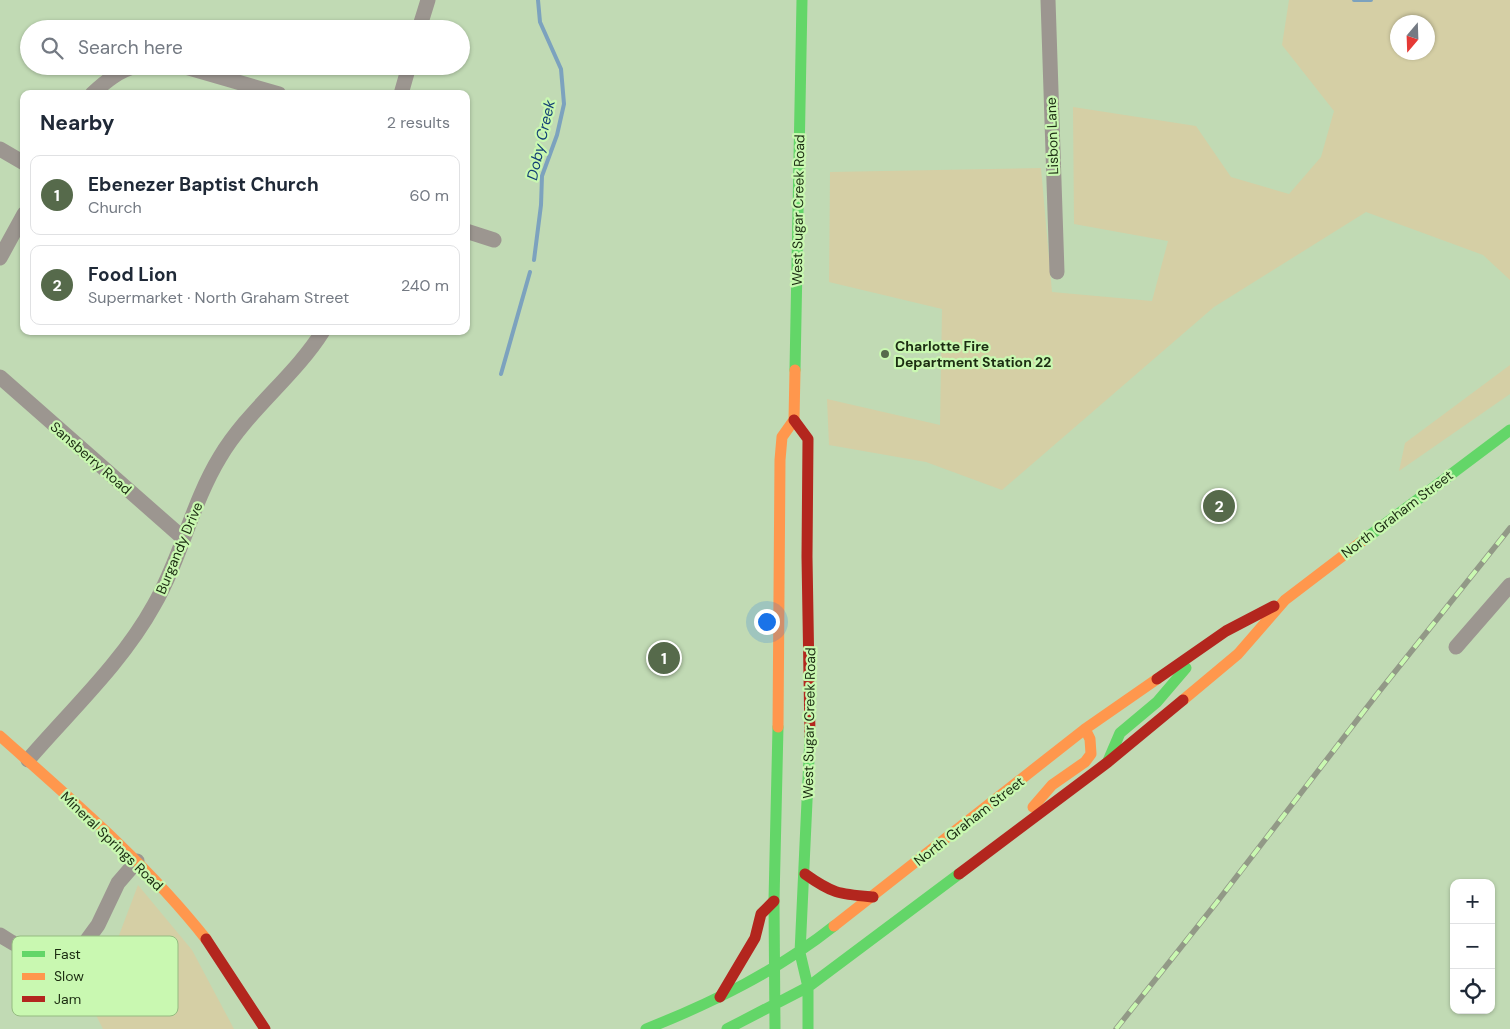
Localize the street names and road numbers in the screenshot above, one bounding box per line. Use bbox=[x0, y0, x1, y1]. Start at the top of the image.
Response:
street label: Lisbon Lane bbox=[1042, 97, 1062, 175]
street label: West Sugar Creek Road bbox=[788, 134, 808, 286]
street label: Sansberry Road bbox=[47, 418, 135, 498]
street label: North Graham Street bbox=[1338, 466, 1456, 562]
street label: Burgandy Drive bbox=[151, 499, 207, 597]
street label: West Sugar Creek Road bbox=[799, 647, 819, 799]
street label: North Graham Street bbox=[910, 772, 1028, 870]
street label: Mineral Springs Road bbox=[57, 788, 167, 894]

